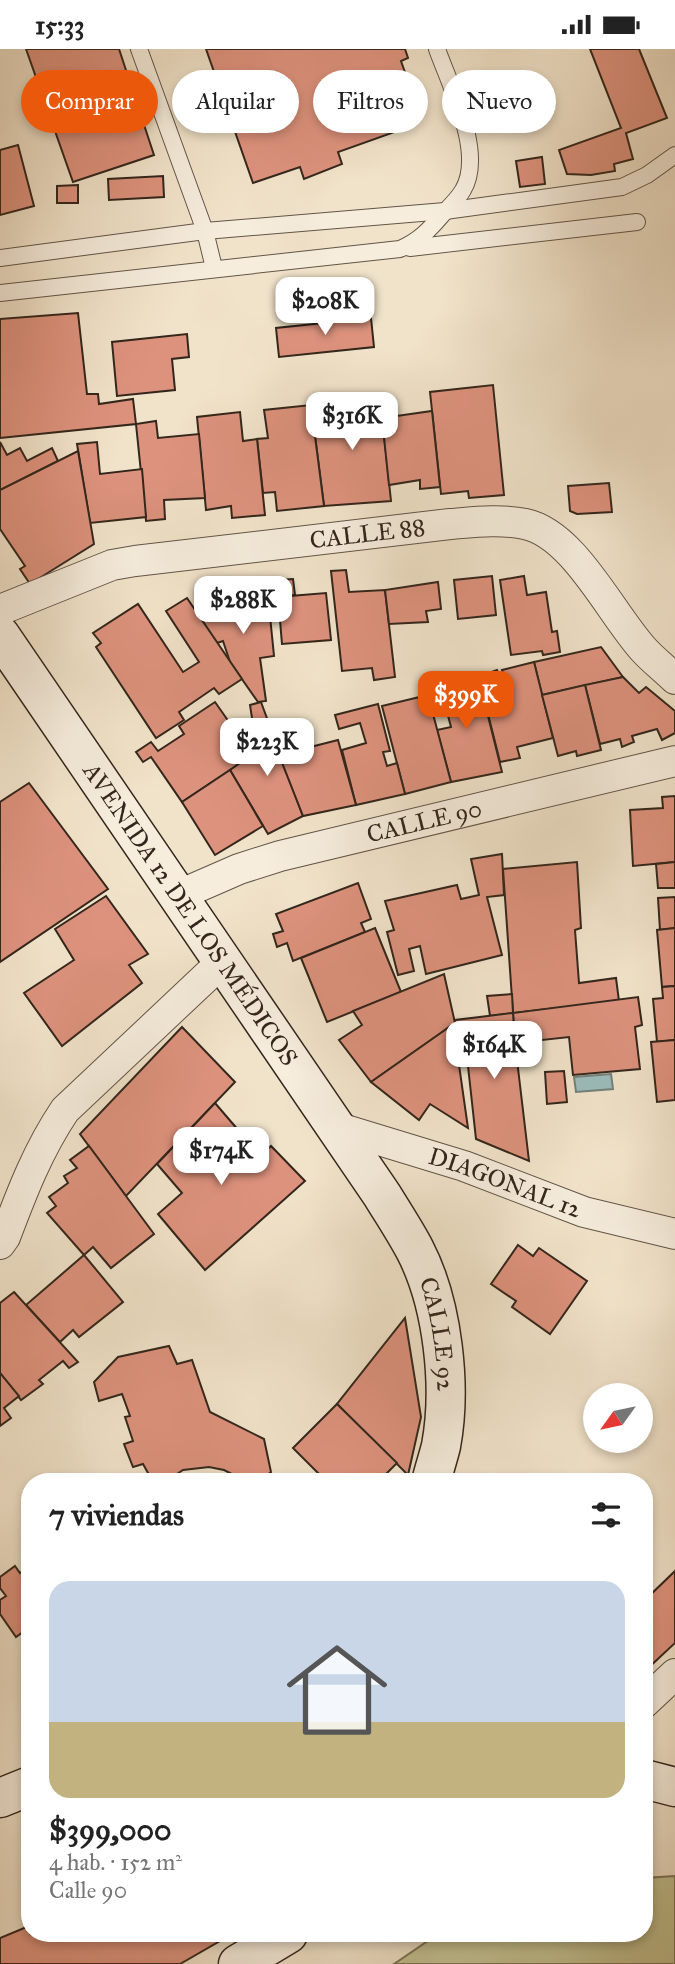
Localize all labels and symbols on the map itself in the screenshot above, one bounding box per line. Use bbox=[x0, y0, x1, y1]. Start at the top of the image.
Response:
pin: $208K bbox=[276, 278, 374, 337]
pin: $316K bbox=[303, 393, 401, 452]
street label: CALLE 88 bbox=[308, 512, 427, 555]
pin: $288K bbox=[194, 577, 292, 636]
pin: $399K bbox=[417, 671, 515, 731]
pin: $223K bbox=[218, 719, 316, 778]
street label: AVENIDA 12 DE LOS MÉDICOS bbox=[76, 756, 304, 1072]
street label: CALLE 90 bbox=[364, 793, 485, 850]
pin: $164K bbox=[445, 1021, 543, 1081]
pin: $174K bbox=[172, 1127, 270, 1187]
street label: DIAGONAL 12 bbox=[425, 1141, 586, 1225]
street label: CALLE 92 bbox=[413, 1273, 461, 1392]
north arrow bbox=[583, 1383, 653, 1453]

